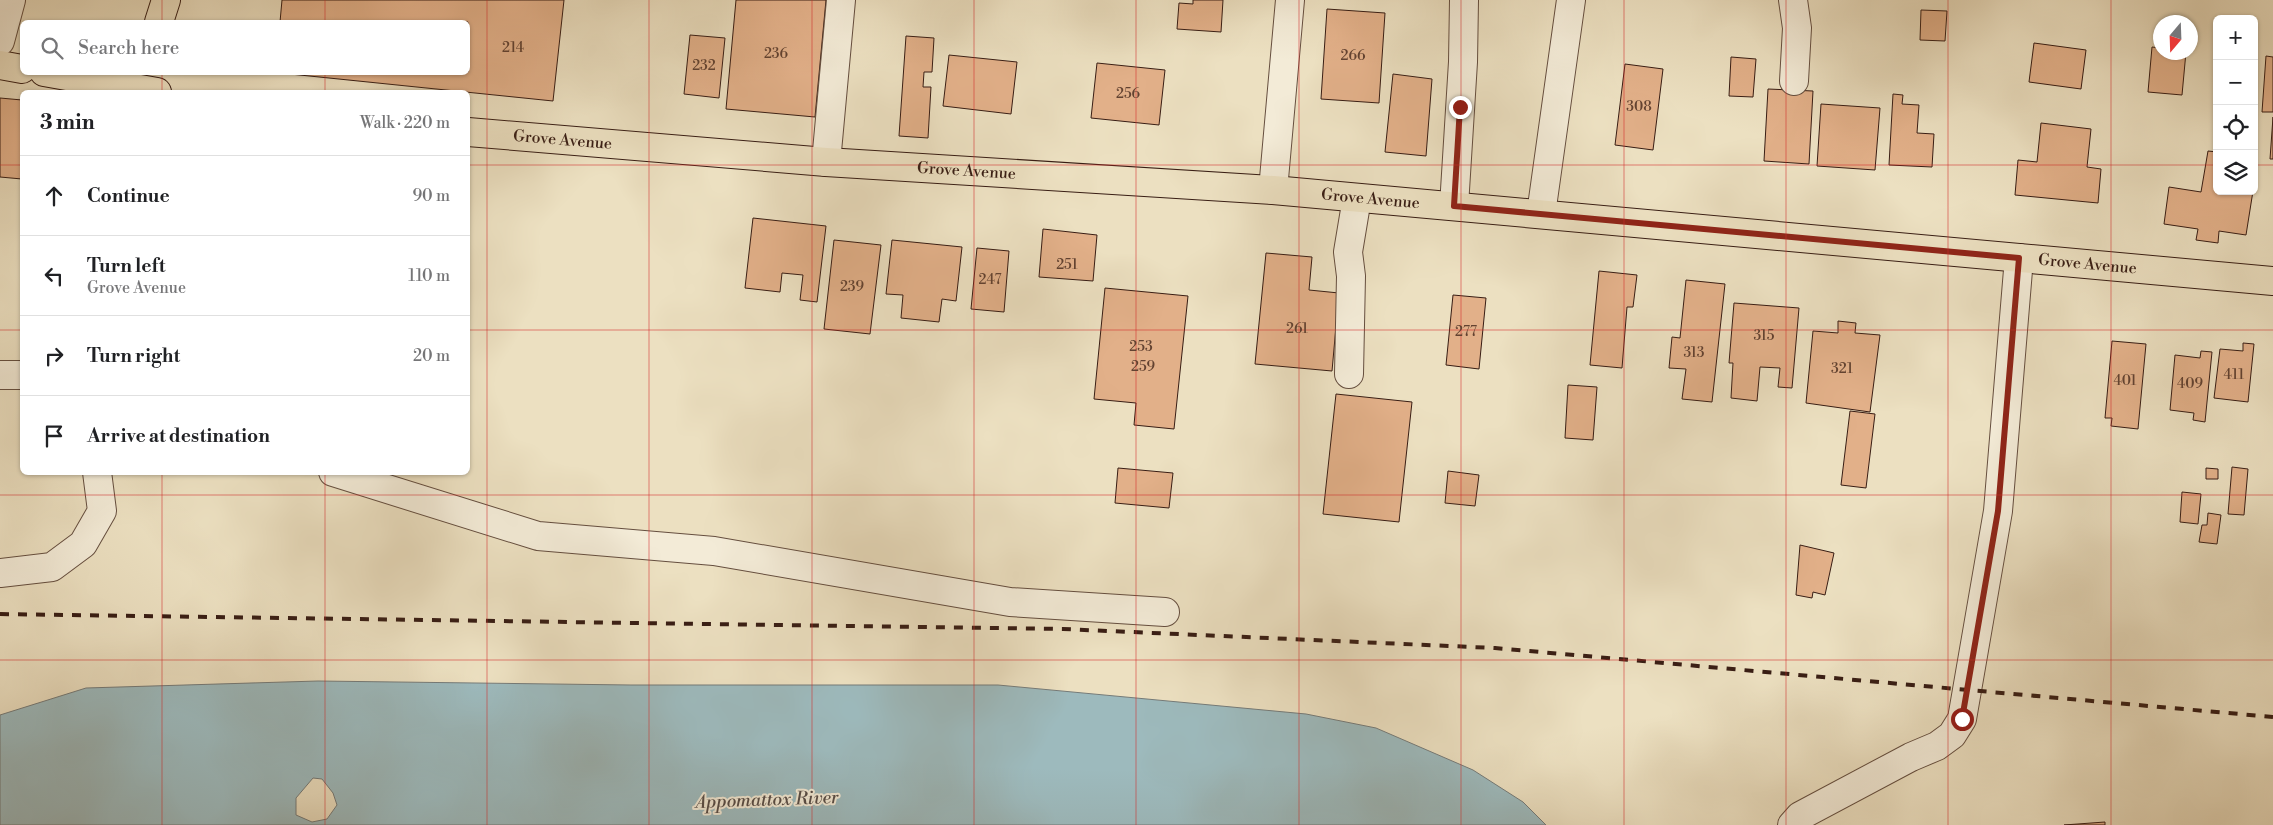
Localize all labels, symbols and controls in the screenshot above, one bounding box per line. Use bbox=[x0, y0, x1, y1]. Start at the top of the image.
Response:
north arrow bbox=[2153, 15, 2198, 60]
map controls bbox=[2213, 15, 2258, 195]
button: + bbox=[2213, 15, 2258, 60]
search box bbox=[20, 20, 470, 75]
icon: search bbox=[38, 34, 66, 62]
text: Search here bbox=[78, 36, 179, 60]
house number: 214 bbox=[502, 39, 524, 57]
house number: 236 bbox=[764, 45, 789, 63]
house number: 266 bbox=[1341, 47, 1366, 65]
house number: 232 bbox=[692, 57, 716, 75]
button: − bbox=[2213, 60, 2258, 105]
house number: 256 bbox=[1116, 85, 1141, 103]
route end bbox=[1449, 96, 1472, 119]
house number: 308 bbox=[1626, 98, 1652, 116]
button: locate bbox=[2213, 105, 2258, 150]
text: 3 min bbox=[40, 110, 95, 136]
text: Walk · 220 m bbox=[360, 113, 450, 133]
street label: Grove Avenue bbox=[512, 126, 613, 154]
button: layers bbox=[2213, 150, 2258, 195]
street label: Grove Avenue bbox=[916, 158, 1017, 184]
icon: ahead bbox=[40, 182, 68, 210]
text: Continue bbox=[87, 184, 170, 208]
street label: Grove Avenue bbox=[1320, 184, 1421, 213]
text: 90 m bbox=[412, 186, 450, 206]
street label: Grove Avenue bbox=[2037, 250, 2138, 279]
text: Turn left bbox=[87, 254, 166, 278]
house number: 251 bbox=[1056, 256, 1078, 274]
icon: left bbox=[40, 262, 68, 290]
text: 110 m bbox=[408, 266, 450, 286]
house number: 247 bbox=[979, 271, 1001, 289]
text: Grove Avenue bbox=[87, 278, 186, 298]
house number: 239 bbox=[840, 278, 864, 296]
house number: 261 bbox=[1286, 320, 1308, 338]
house number: 277 bbox=[1455, 323, 1477, 341]
house number: 315 bbox=[1753, 327, 1775, 345]
house number: 253 bbox=[1129, 338, 1153, 356]
icon: right bbox=[40, 342, 68, 370]
text: Turn right bbox=[87, 344, 180, 368]
house number: 313 bbox=[1683, 344, 1705, 362]
text: 20 m bbox=[413, 346, 450, 366]
house number: 259 bbox=[1131, 358, 1155, 376]
house number: 321 bbox=[1831, 360, 1853, 378]
house number: 411 bbox=[2224, 366, 2244, 384]
house number: 401 bbox=[2113, 372, 2137, 390]
house number: 409 bbox=[2177, 375, 2203, 393]
icon: arrive bbox=[40, 422, 68, 450]
text: Arrive at destination bbox=[87, 424, 270, 448]
route start bbox=[1951, 708, 1974, 731]
water label: Appomattox River bbox=[693, 786, 839, 814]

